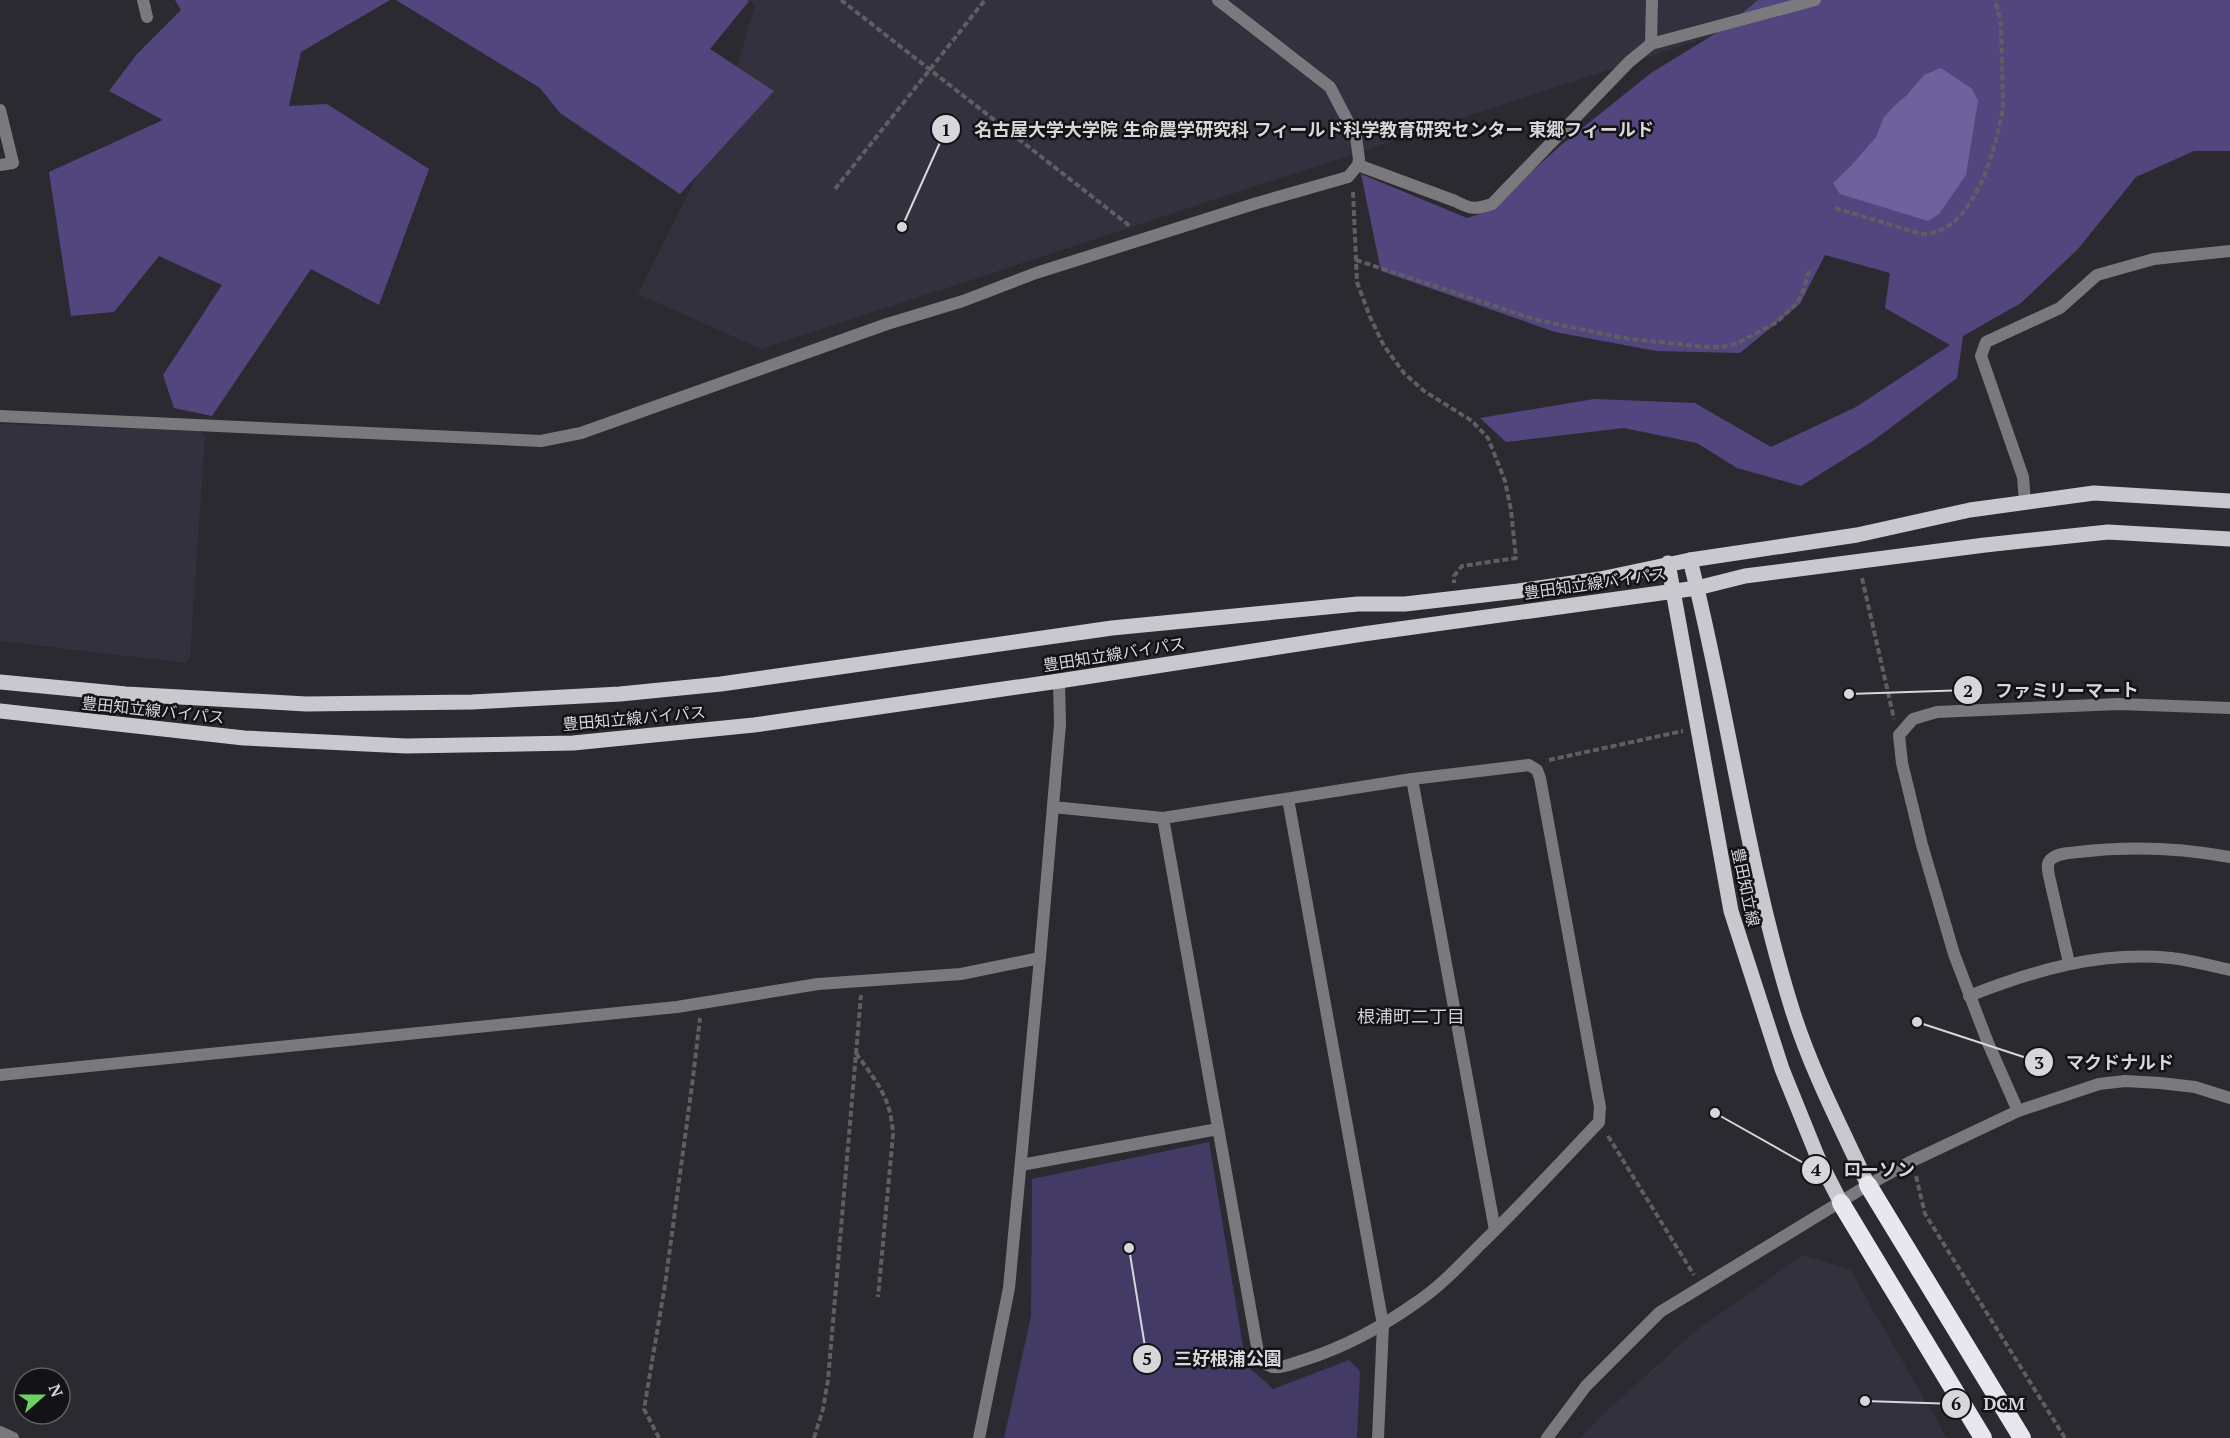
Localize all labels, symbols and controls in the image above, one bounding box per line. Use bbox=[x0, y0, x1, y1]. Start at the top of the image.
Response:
callout: 名古屋大学大学院 生命農学研究科 フィールド科学教育研究センター 東郷フィールド bbox=[931, 111, 1666, 147]
text: 1 bbox=[941, 117, 951, 141]
text: 名古屋大学大学院 生命農学研究科 フィールド科学教育研究センター 東郷フィールド bbox=[974, 117, 1654, 141]
street label: 豊田知立線バイパス bbox=[1522, 562, 1668, 604]
street label: 豊田知立線バイパス bbox=[1041, 632, 1187, 676]
callout: ファミリーマート bbox=[1953, 672, 2151, 708]
text: 2 bbox=[1963, 678, 1973, 702]
text: ファミリーマート bbox=[1995, 678, 2139, 702]
street label: 豊田知立線バイパス bbox=[80, 692, 226, 728]
street label: 豊田知立線バイパス bbox=[561, 701, 707, 735]
street label: 豊田知立線 bbox=[1727, 846, 1765, 928]
district label: 根浦町二丁目 bbox=[1357, 1004, 1465, 1028]
callout: マクドナルド bbox=[2024, 1044, 2186, 1080]
text: 3 bbox=[2034, 1050, 2044, 1074]
text: マクドナルド bbox=[2066, 1050, 2174, 1074]
callout: ローソン bbox=[1801, 1152, 1927, 1188]
text: 4 bbox=[1811, 1157, 1822, 1181]
text: ローソン bbox=[1843, 1157, 1915, 1181]
callout: 三好根浦公園 bbox=[1132, 1341, 1294, 1377]
text: 5 bbox=[1142, 1346, 1152, 1370]
text: 三好根浦公園 bbox=[1174, 1346, 1282, 1370]
north arrow bbox=[12, 1366, 72, 1426]
text: N bbox=[44, 1381, 68, 1400]
callout: DCM bbox=[1941, 1386, 2037, 1422]
text: 6 bbox=[1951, 1391, 1961, 1415]
text: DCM bbox=[1983, 1391, 2025, 1415]

